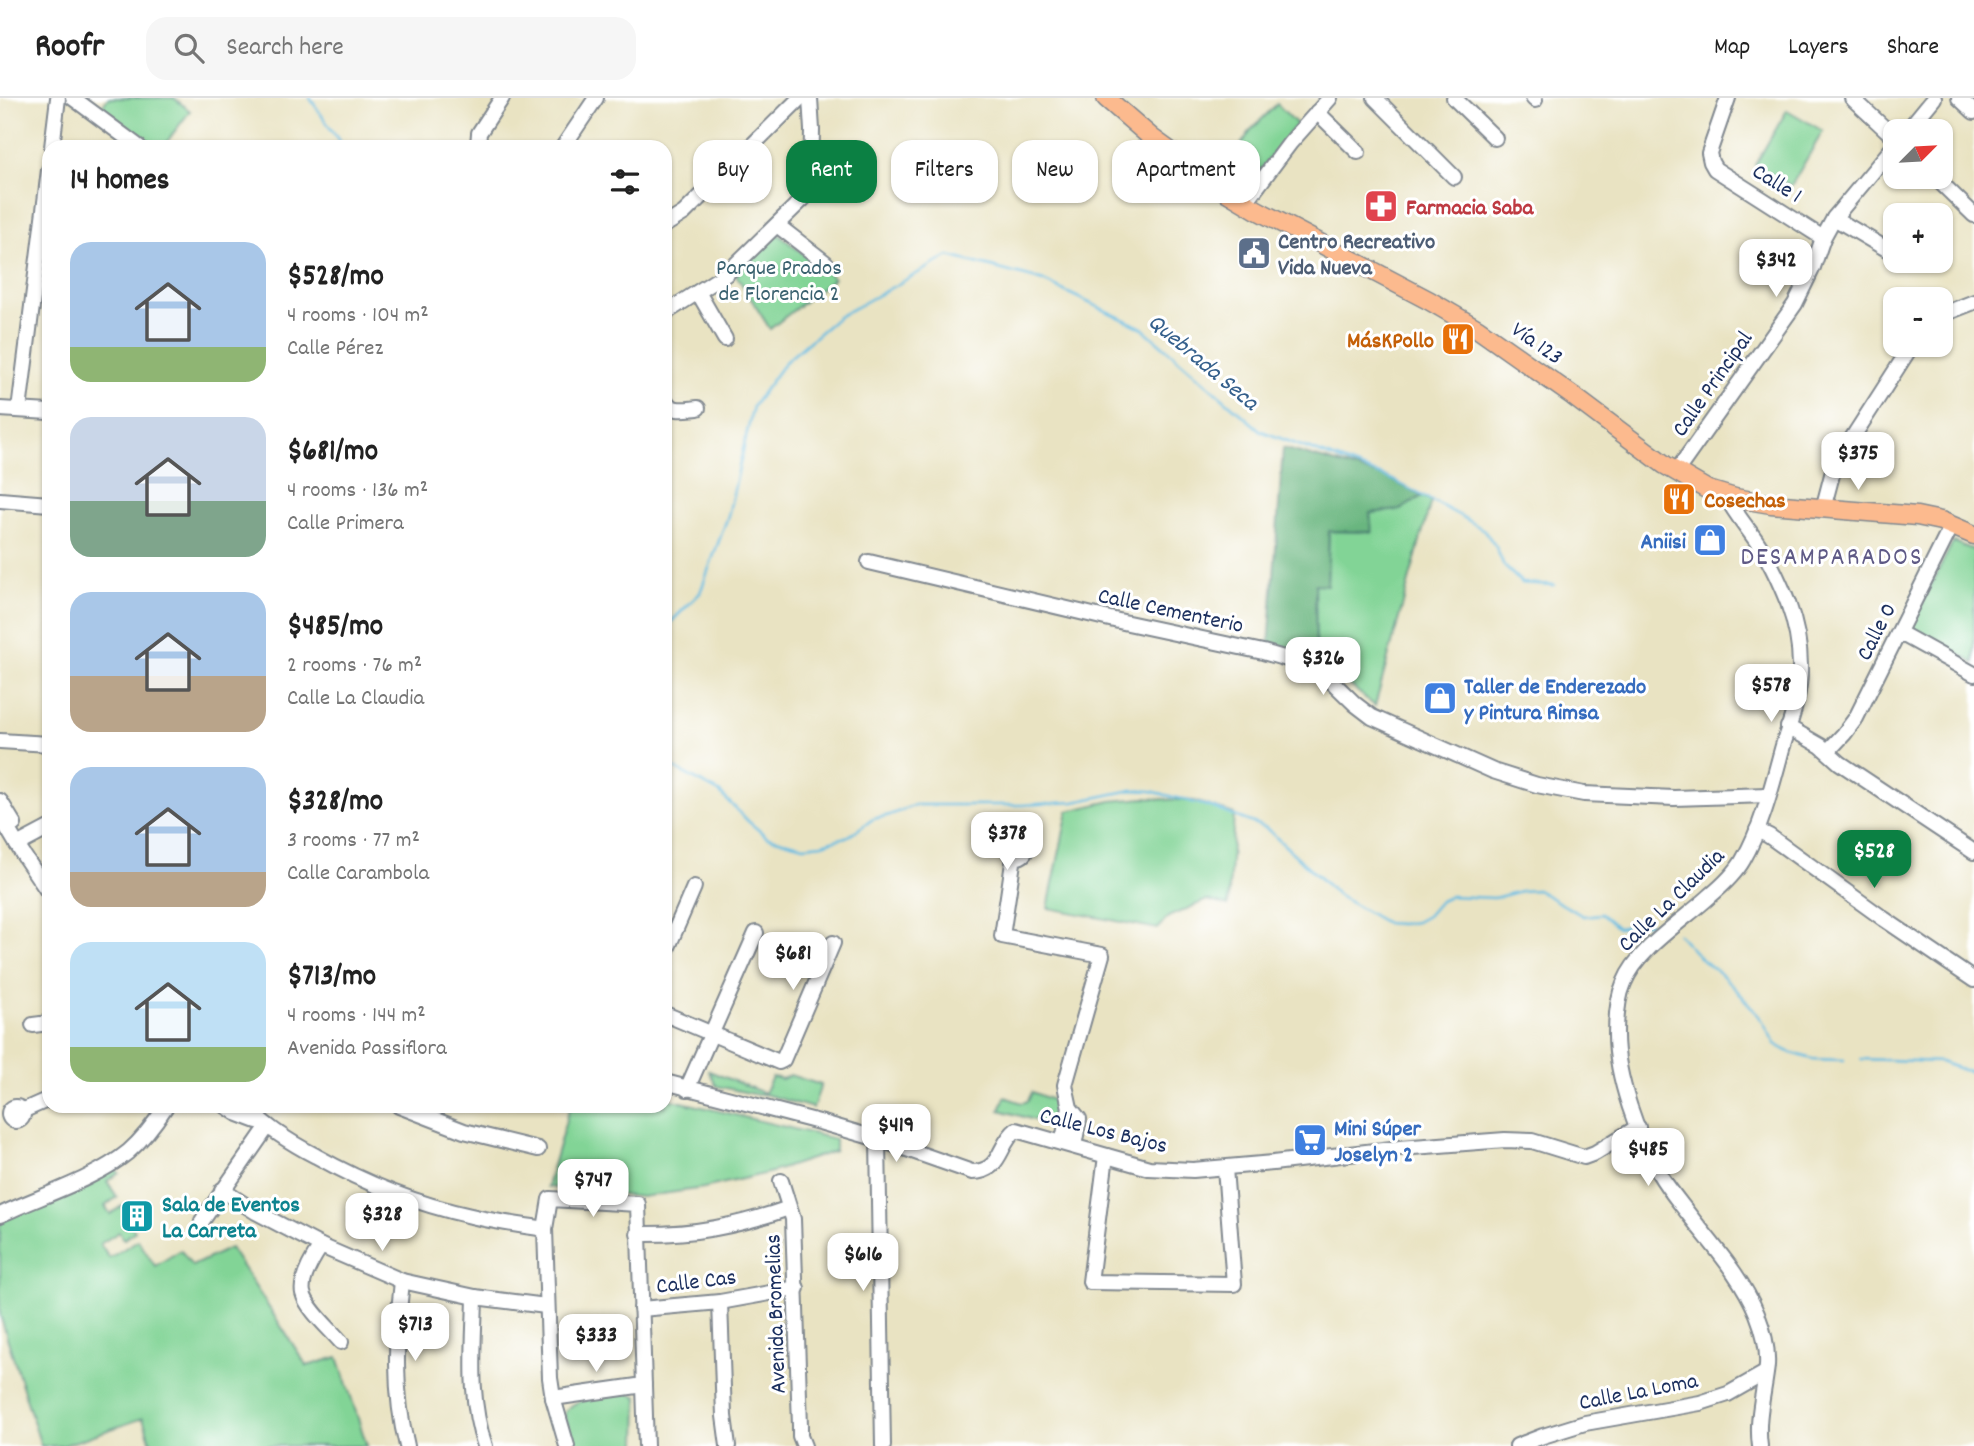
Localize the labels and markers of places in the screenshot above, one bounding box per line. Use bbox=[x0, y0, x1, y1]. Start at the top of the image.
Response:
pharmacy icon: Farmacia Saba bbox=[1362, 187, 1400, 225]
place label: Farmacia Saba bbox=[1406, 193, 1535, 226]
place label: Centro Recreativo Vida Nueva bbox=[1278, 227, 1435, 286]
public building icon: Centro Recreativo Vida Nueva bbox=[1235, 234, 1273, 272]
pin: $342 bbox=[1735, 240, 1817, 299]
restaurant icon: MásKPollo bbox=[1439, 320, 1477, 358]
place label: MásKPollo bbox=[1347, 326, 1434, 359]
pin: $375 bbox=[1817, 432, 1899, 492]
restaurant icon: Cosechas bbox=[1660, 480, 1698, 518]
place label: Cosechas bbox=[1704, 486, 1786, 519]
shop icon: Aniisi bbox=[1691, 521, 1729, 559]
place label: Aniisi bbox=[1641, 527, 1687, 560]
pin: $326 bbox=[1282, 638, 1364, 697]
pin: $578 bbox=[1730, 664, 1812, 724]
place label: Taller de Enderezado y Pintura Rimsa bbox=[1464, 672, 1646, 731]
shop icon: Taller de Enderezado y Pintura Rimsa bbox=[1421, 679, 1459, 717]
pin: $378 bbox=[966, 812, 1048, 872]
pin: $528 bbox=[1833, 830, 1915, 890]
pin: $681 bbox=[752, 932, 834, 992]
pin: $419 bbox=[855, 1104, 937, 1164]
place label: Mini Súper Joselyn 2 bbox=[1334, 1114, 1422, 1173]
supermarket icon: Mini Súper Joselyn 2 bbox=[1291, 1121, 1329, 1159]
pin: $485 bbox=[1607, 1128, 1689, 1188]
pin: $747 bbox=[552, 1160, 634, 1219]
place label: Sala de Eventos La Carreta bbox=[162, 1190, 300, 1249]
pin: $328 bbox=[341, 1194, 423, 1253]
building icon: Sala de Eventos La Carreta bbox=[118, 1197, 156, 1235]
pin: $616 bbox=[822, 1234, 904, 1293]
pin: $713 bbox=[374, 1304, 456, 1363]
pin: $333 bbox=[555, 1314, 637, 1374]

